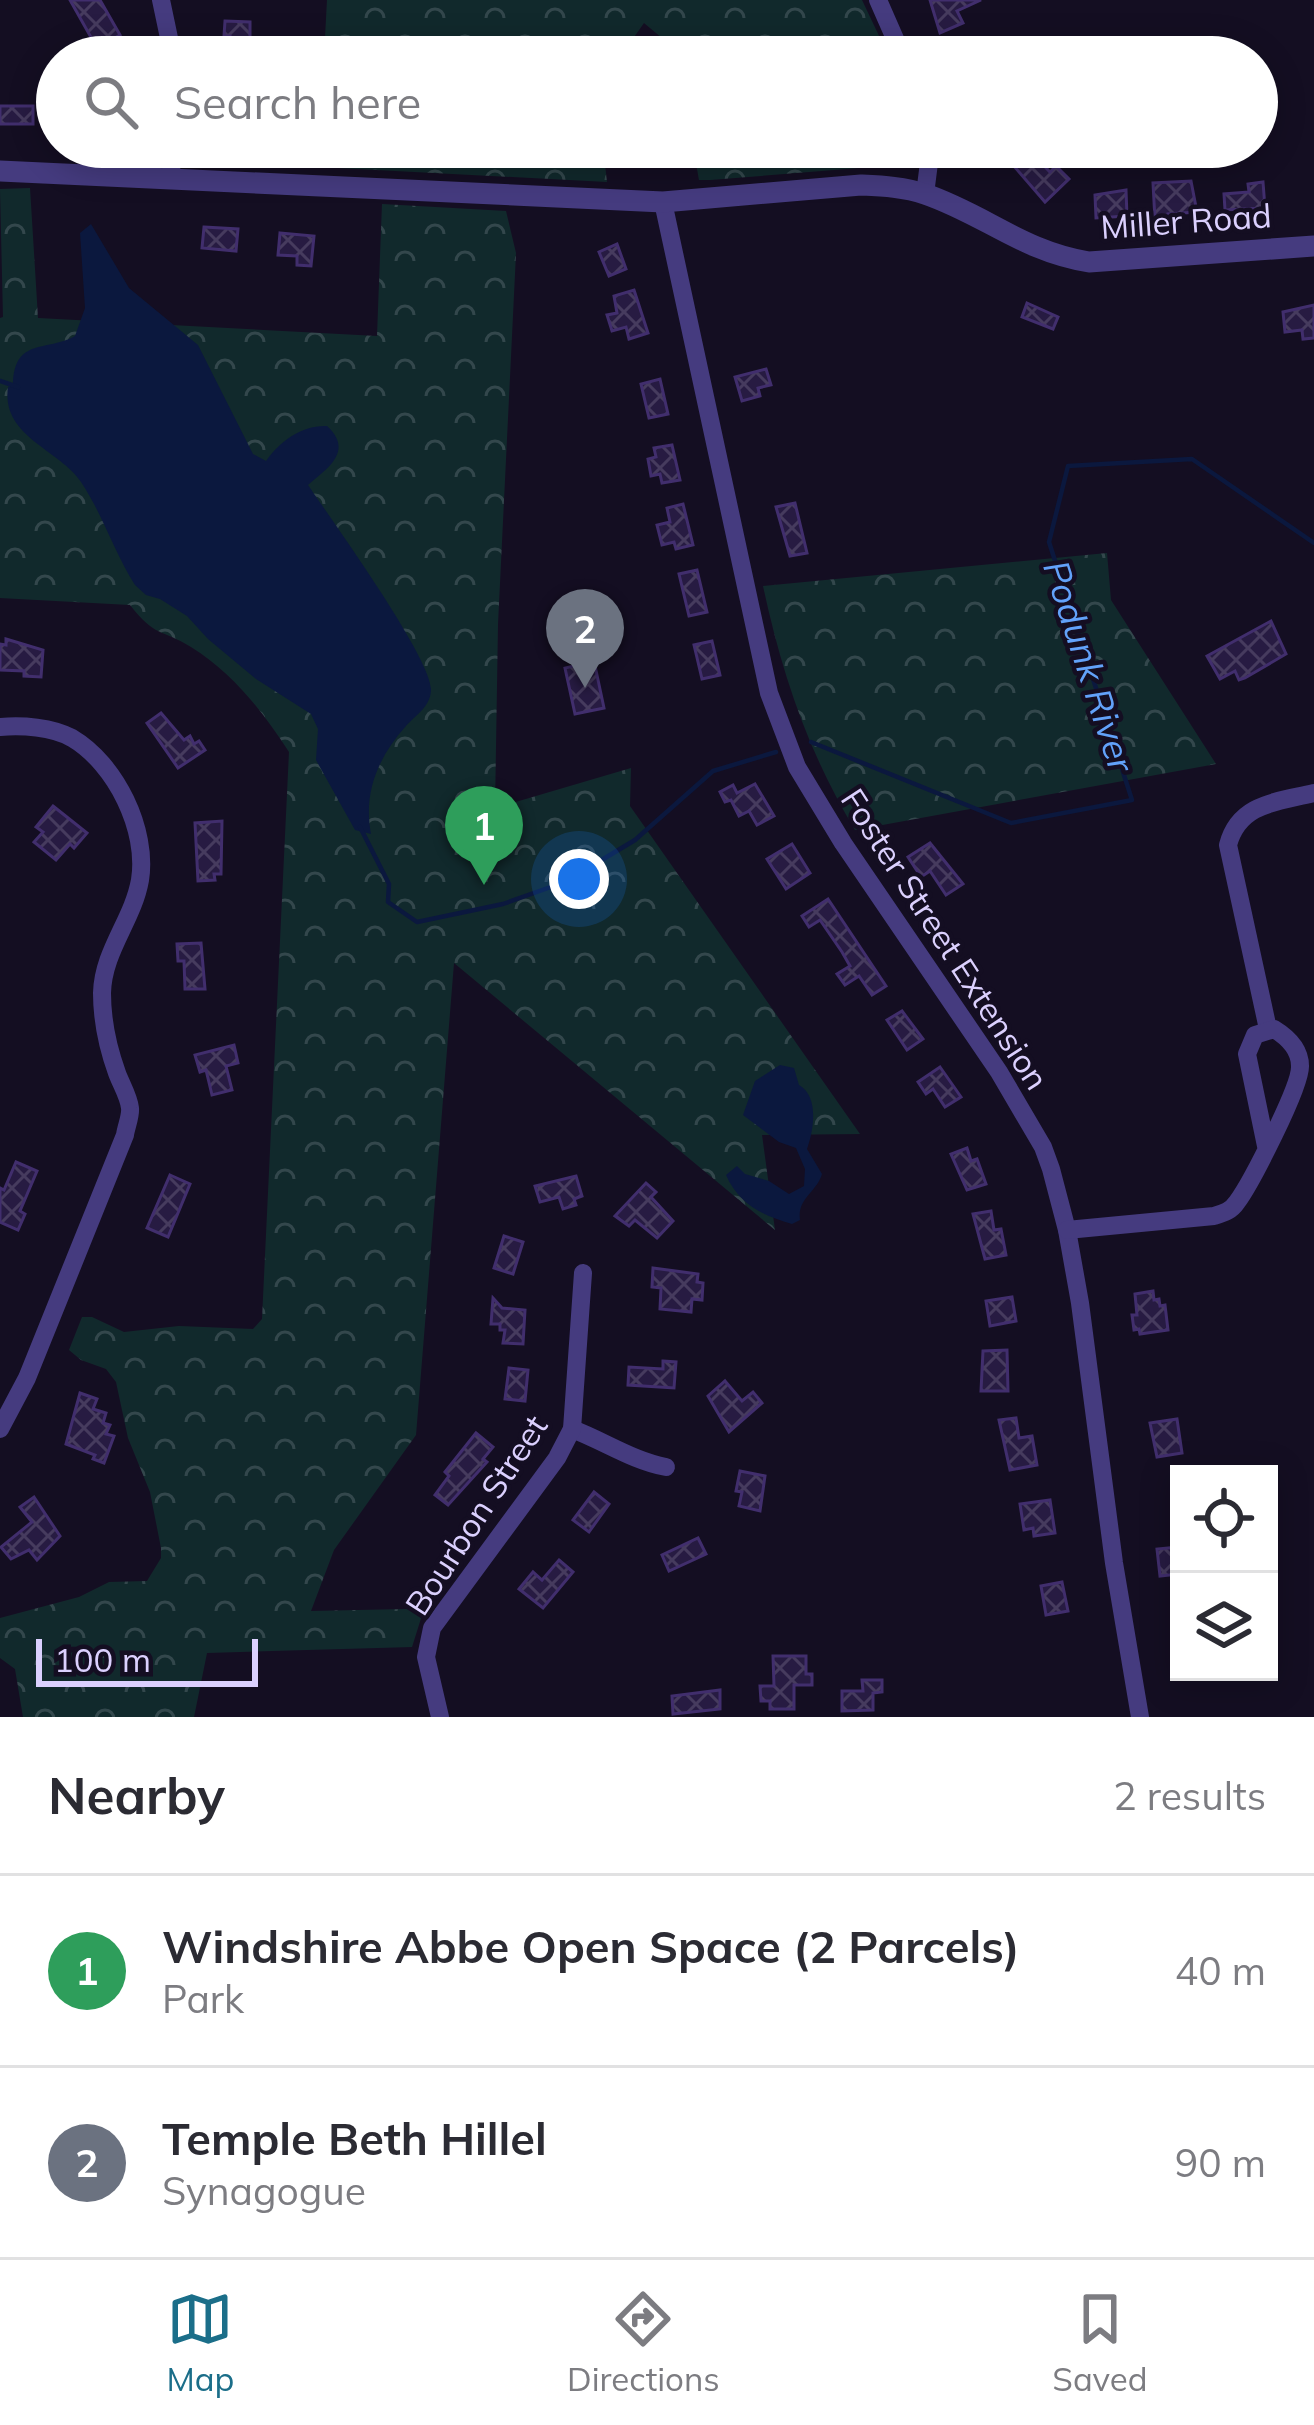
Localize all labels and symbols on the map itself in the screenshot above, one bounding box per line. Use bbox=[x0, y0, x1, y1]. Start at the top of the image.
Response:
street label: Miller Road bbox=[1099, 194, 1273, 247]
water label: Podunk River bbox=[1034, 554, 1145, 779]
pin: 2 bbox=[546, 589, 624, 688]
street label: Foster Street Extension bbox=[833, 780, 1058, 1097]
pin: 1 bbox=[445, 786, 523, 885]
your location bbox=[549, 849, 609, 909]
street label: Bourbon Street bbox=[396, 1407, 555, 1622]
scale bar bbox=[36, 1633, 258, 1686]

